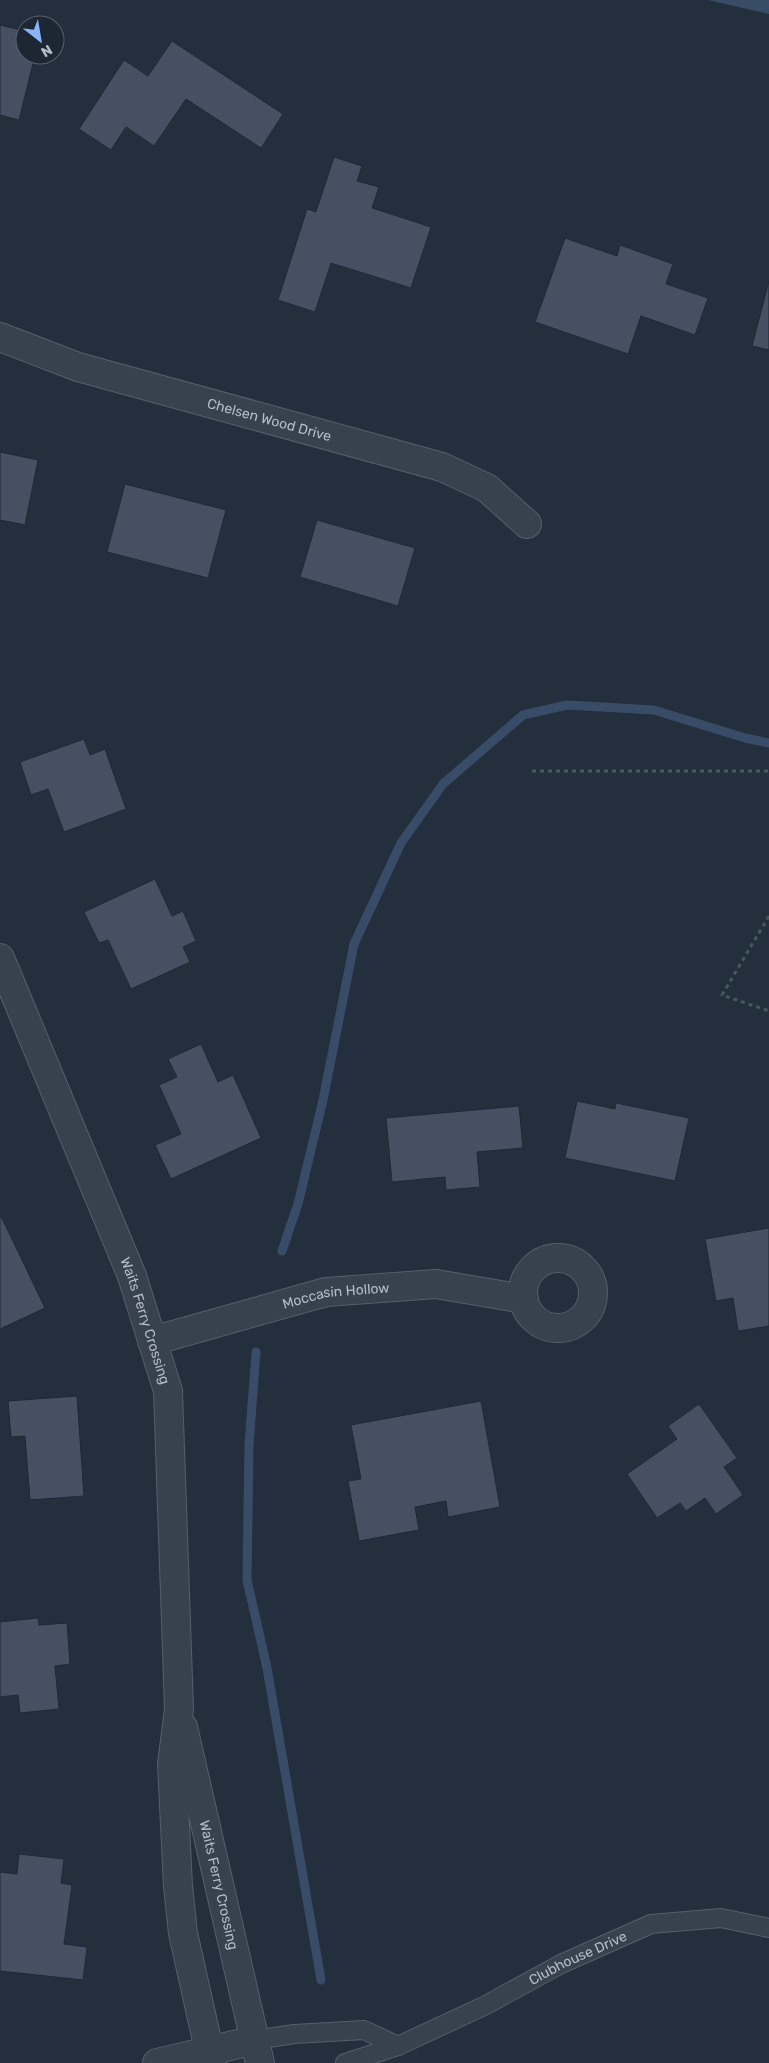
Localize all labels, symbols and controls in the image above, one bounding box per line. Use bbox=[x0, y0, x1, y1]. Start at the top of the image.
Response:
north arrow bbox=[15, 15, 65, 65]
text: N bbox=[38, 41, 55, 61]
street label: Chelsen Wood Drive bbox=[205, 394, 334, 445]
street label: Waits Ferry Crossing bbox=[117, 1255, 174, 1386]
street label: Moccasin Hollow bbox=[280, 1279, 390, 1312]
street label: Waits Ferry Crossing bbox=[196, 1818, 242, 1951]
street label: Clubhouse Drive bbox=[526, 1927, 630, 1989]

